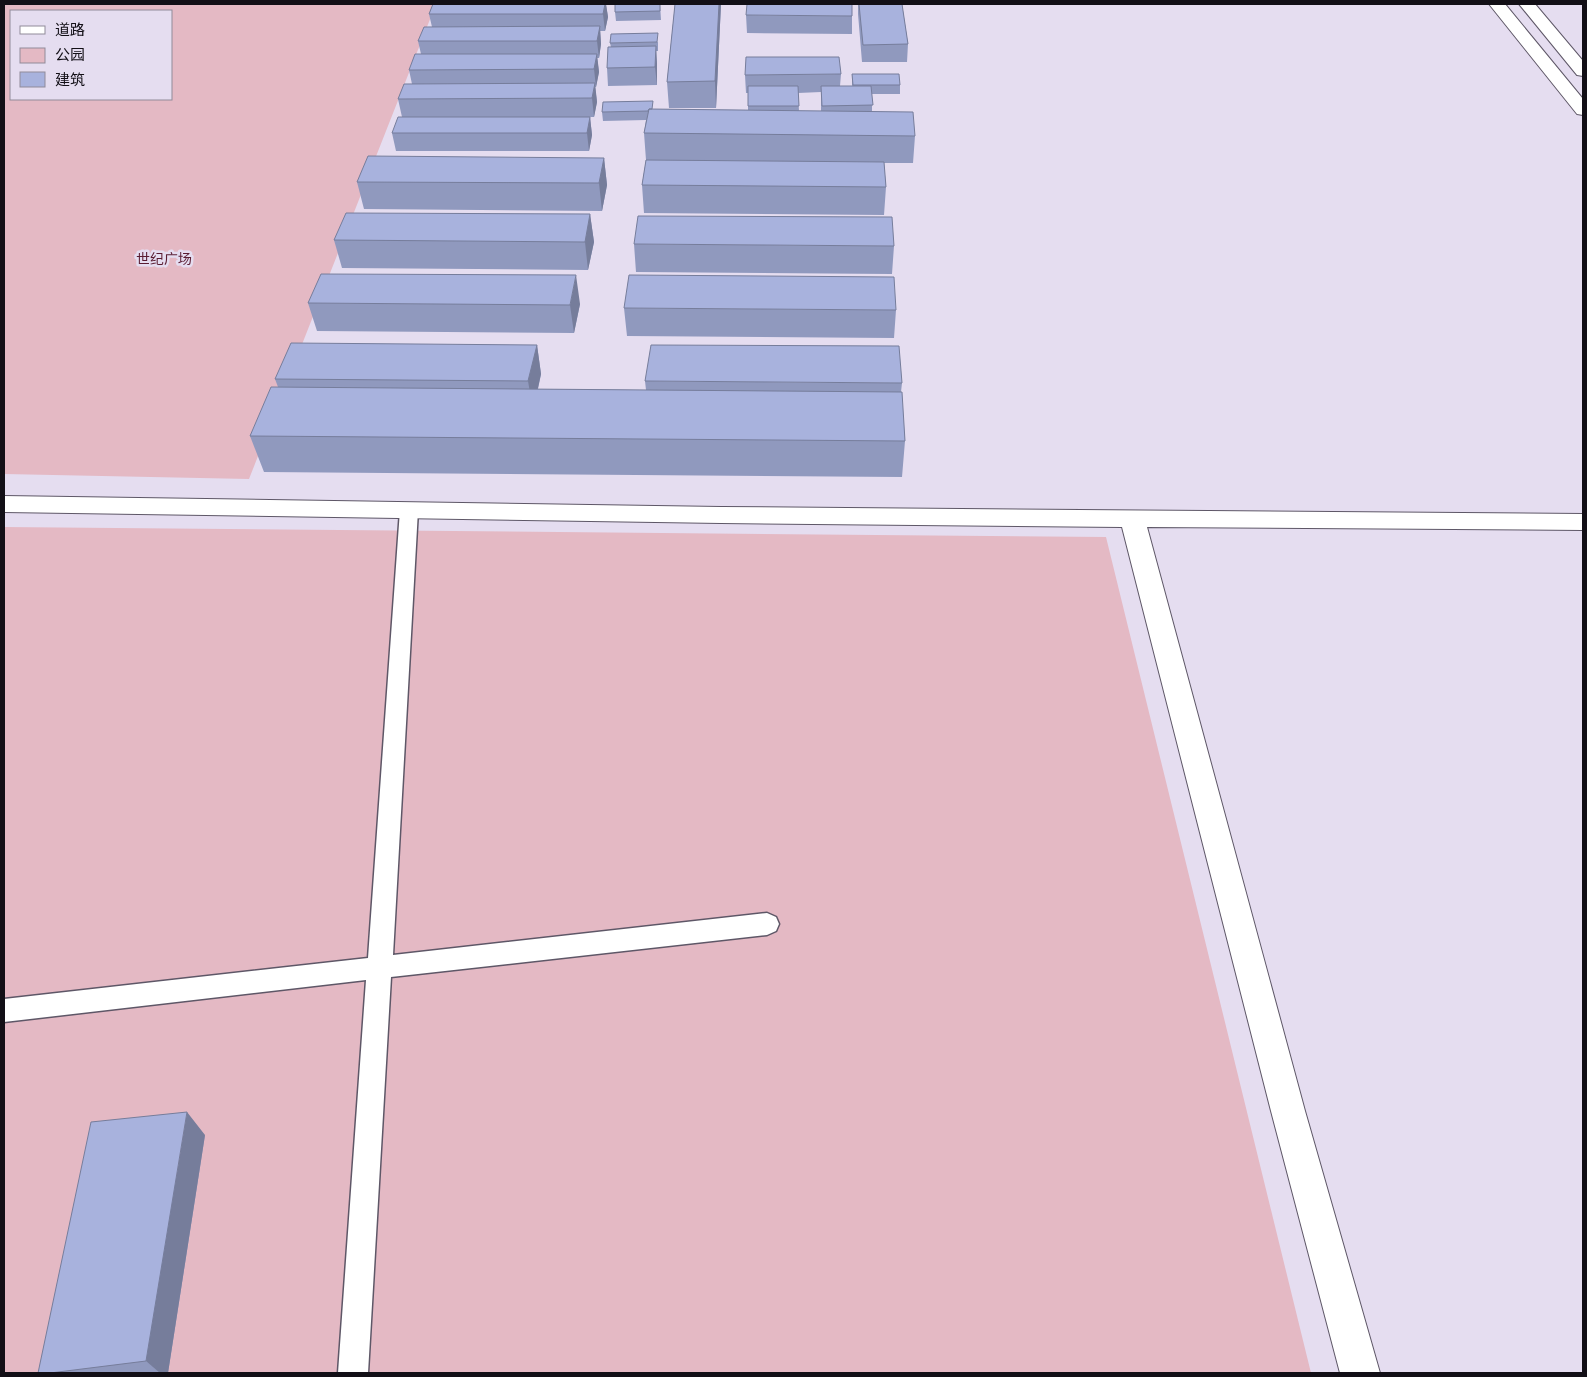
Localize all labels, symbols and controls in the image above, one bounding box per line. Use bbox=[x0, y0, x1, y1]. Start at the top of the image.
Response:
legend bbox=[10, 10, 172, 100]
text: 道路 bbox=[55, 21, 85, 39]
text: 公园 bbox=[55, 46, 85, 64]
text: 建筑 bbox=[55, 71, 85, 89]
park label: 世纪广场 bbox=[136, 250, 192, 268]

